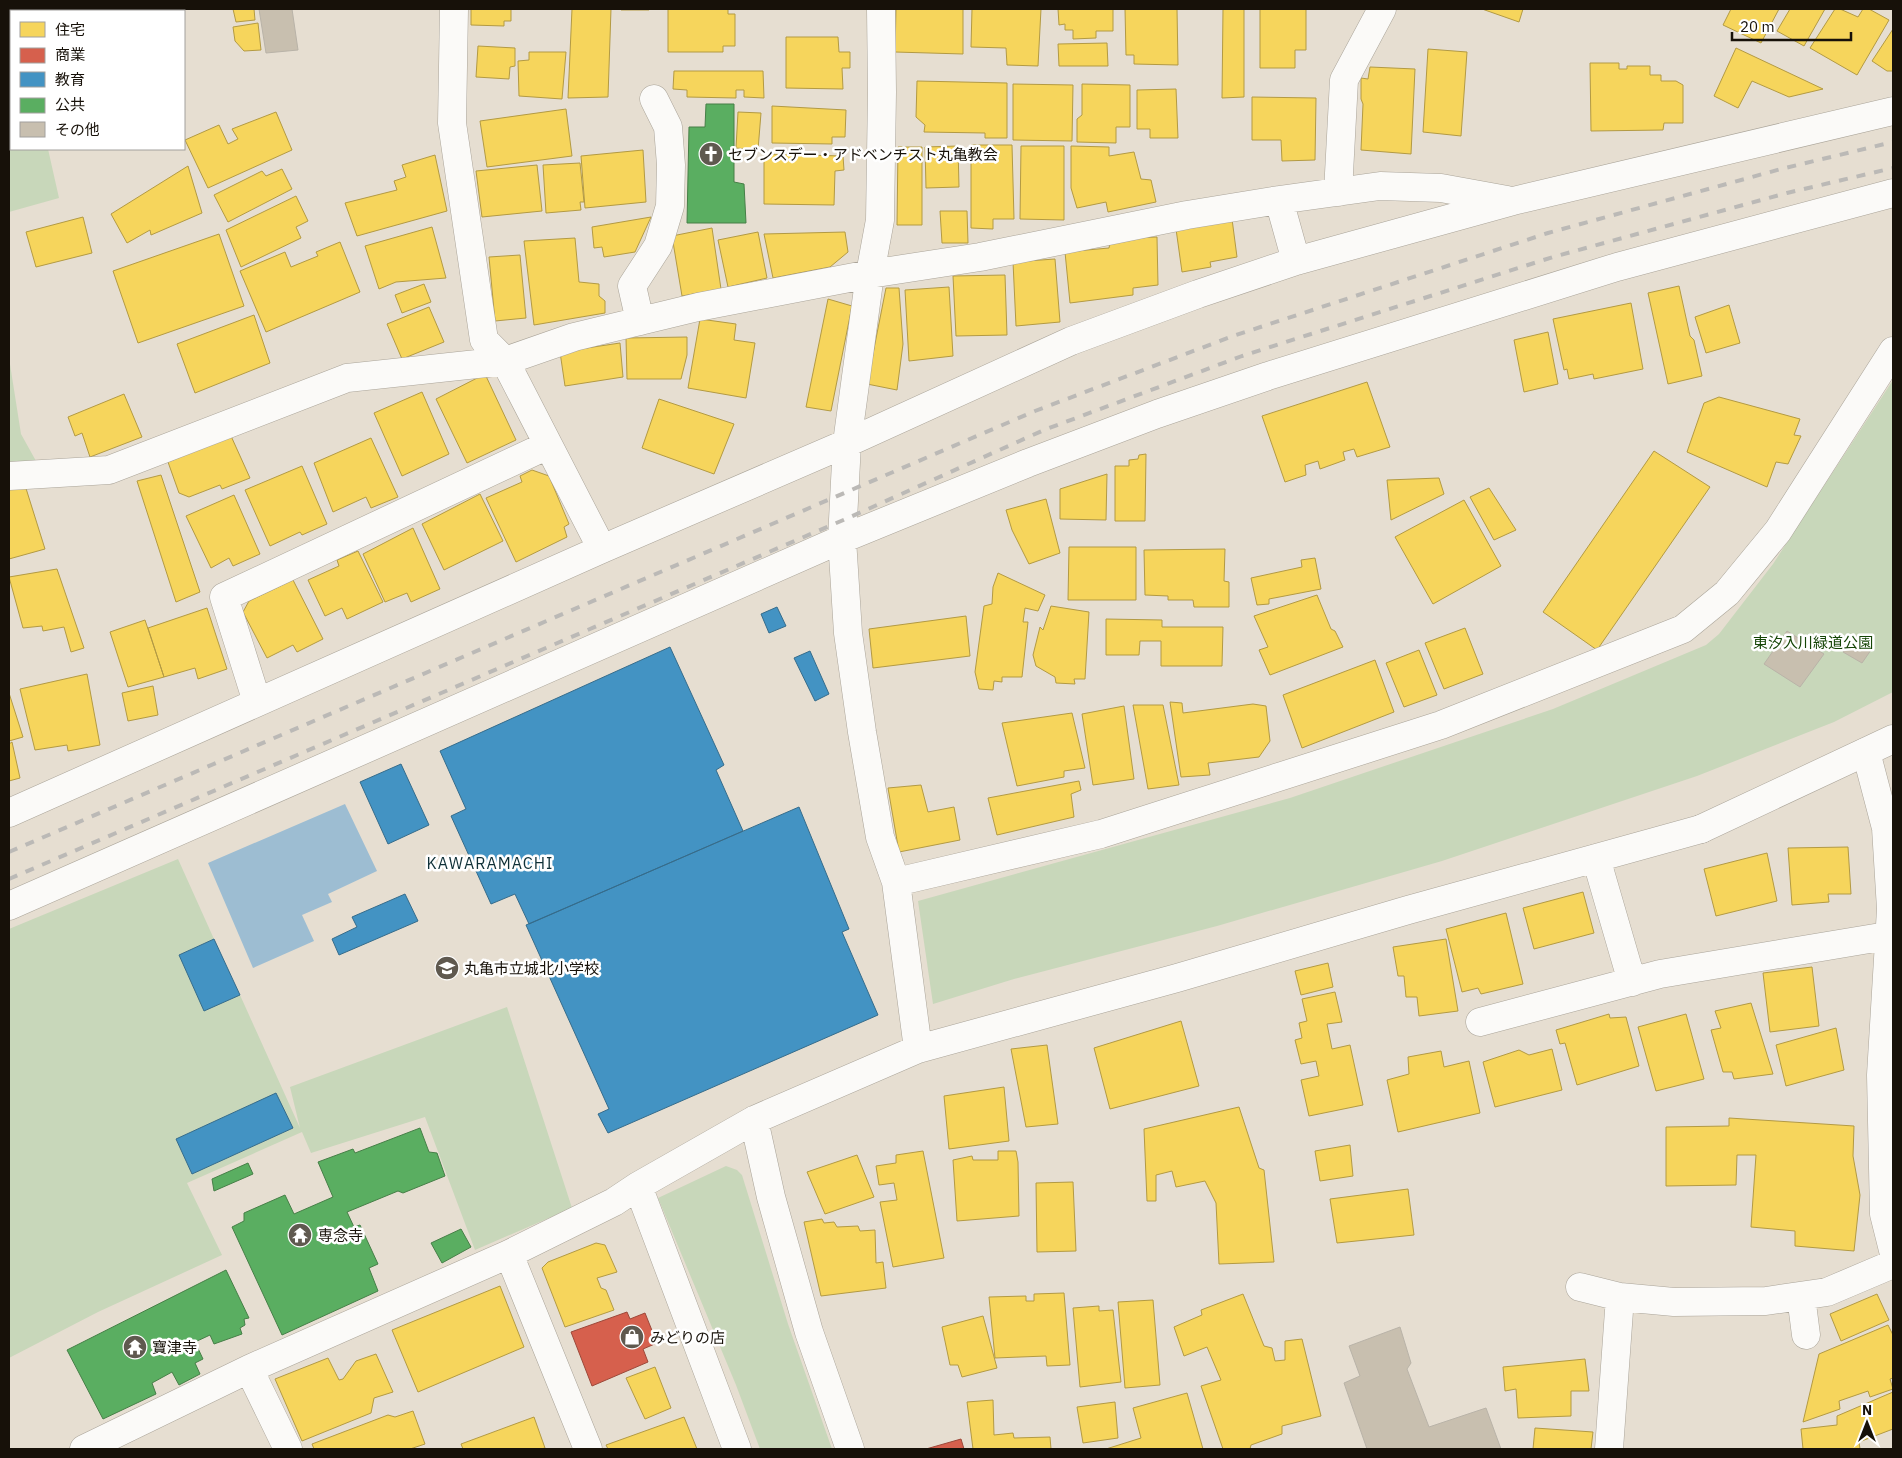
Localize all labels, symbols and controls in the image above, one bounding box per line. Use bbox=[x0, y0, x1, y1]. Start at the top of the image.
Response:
legend bbox=[10, 10, 185, 150]
scale bar bbox=[1732, 10, 1851, 42]
text: 20 m bbox=[1740, 17, 1775, 36]
text: 住宅 bbox=[55, 20, 85, 39]
text: 商業 bbox=[55, 45, 85, 64]
text: 教育 bbox=[55, 70, 85, 89]
text: 公共 bbox=[55, 95, 85, 114]
text: その他 bbox=[55, 120, 100, 139]
church icon: セブンスデー・アドベンチスト丸亀教会 bbox=[698, 141, 724, 167]
place label: セブンスデー・アドベンチスト丸亀教会 bbox=[728, 145, 998, 164]
park label: 東汐入川緑道公園 bbox=[1753, 633, 1873, 652]
district label: KAWARAMACHI bbox=[427, 853, 553, 873]
school or university icon: 丸亀市立城北小学校 bbox=[434, 955, 460, 981]
place label: 丸亀市立城北小学校 bbox=[464, 959, 599, 978]
temple icon: 専念寺 bbox=[287, 1222, 313, 1248]
place label: 専念寺 bbox=[318, 1226, 363, 1245]
shop icon: みどりの店 bbox=[619, 1324, 645, 1350]
place label: みどりの店 bbox=[650, 1328, 725, 1347]
temple icon: 寶津寺 bbox=[122, 1334, 148, 1360]
place label: 寶津寺 bbox=[152, 1338, 197, 1357]
north arrow bbox=[1842, 1398, 1892, 1448]
text: N bbox=[1862, 1401, 1872, 1419]

